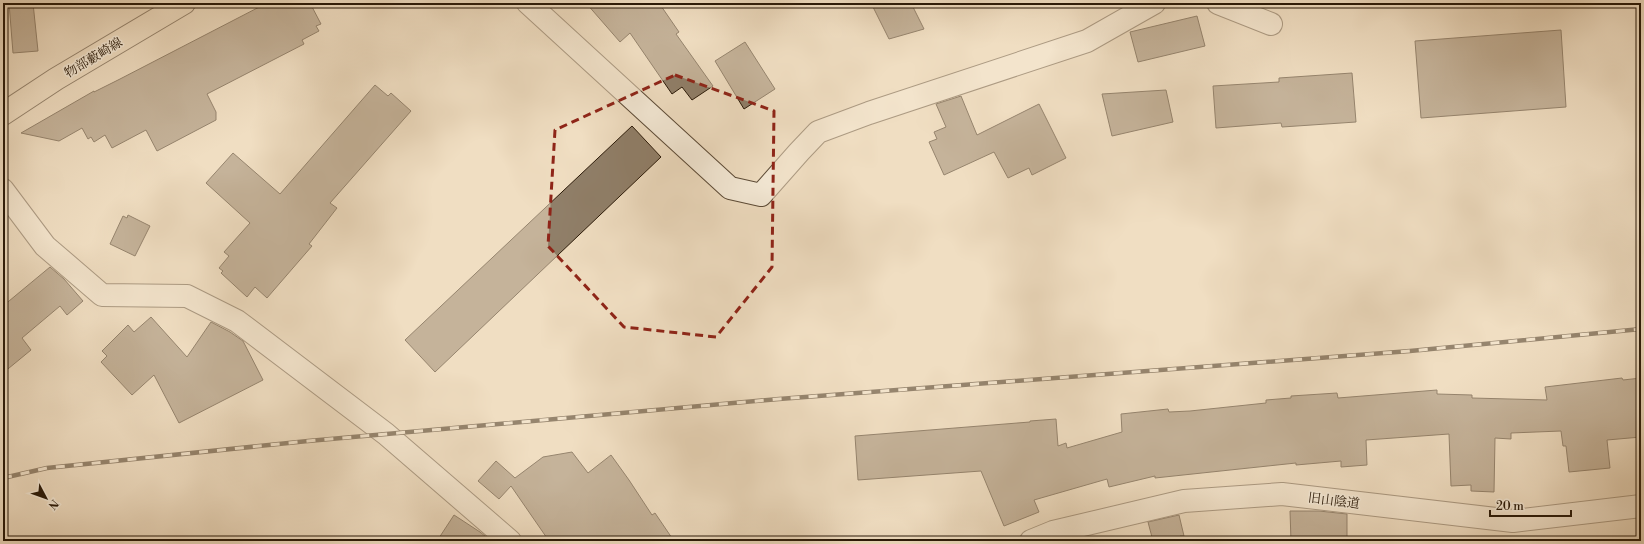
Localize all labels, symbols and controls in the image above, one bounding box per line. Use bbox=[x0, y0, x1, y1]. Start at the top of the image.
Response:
street label: 物部藪崎線 bbox=[62, 34, 125, 81]
north arrow bbox=[26, 478, 66, 518]
street label: 旧山陰道 bbox=[1307, 490, 1361, 512]
scale bar bbox=[1490, 492, 1571, 518]
text: N bbox=[44, 496, 61, 512]
text: 20 m bbox=[1496, 499, 1524, 514]

